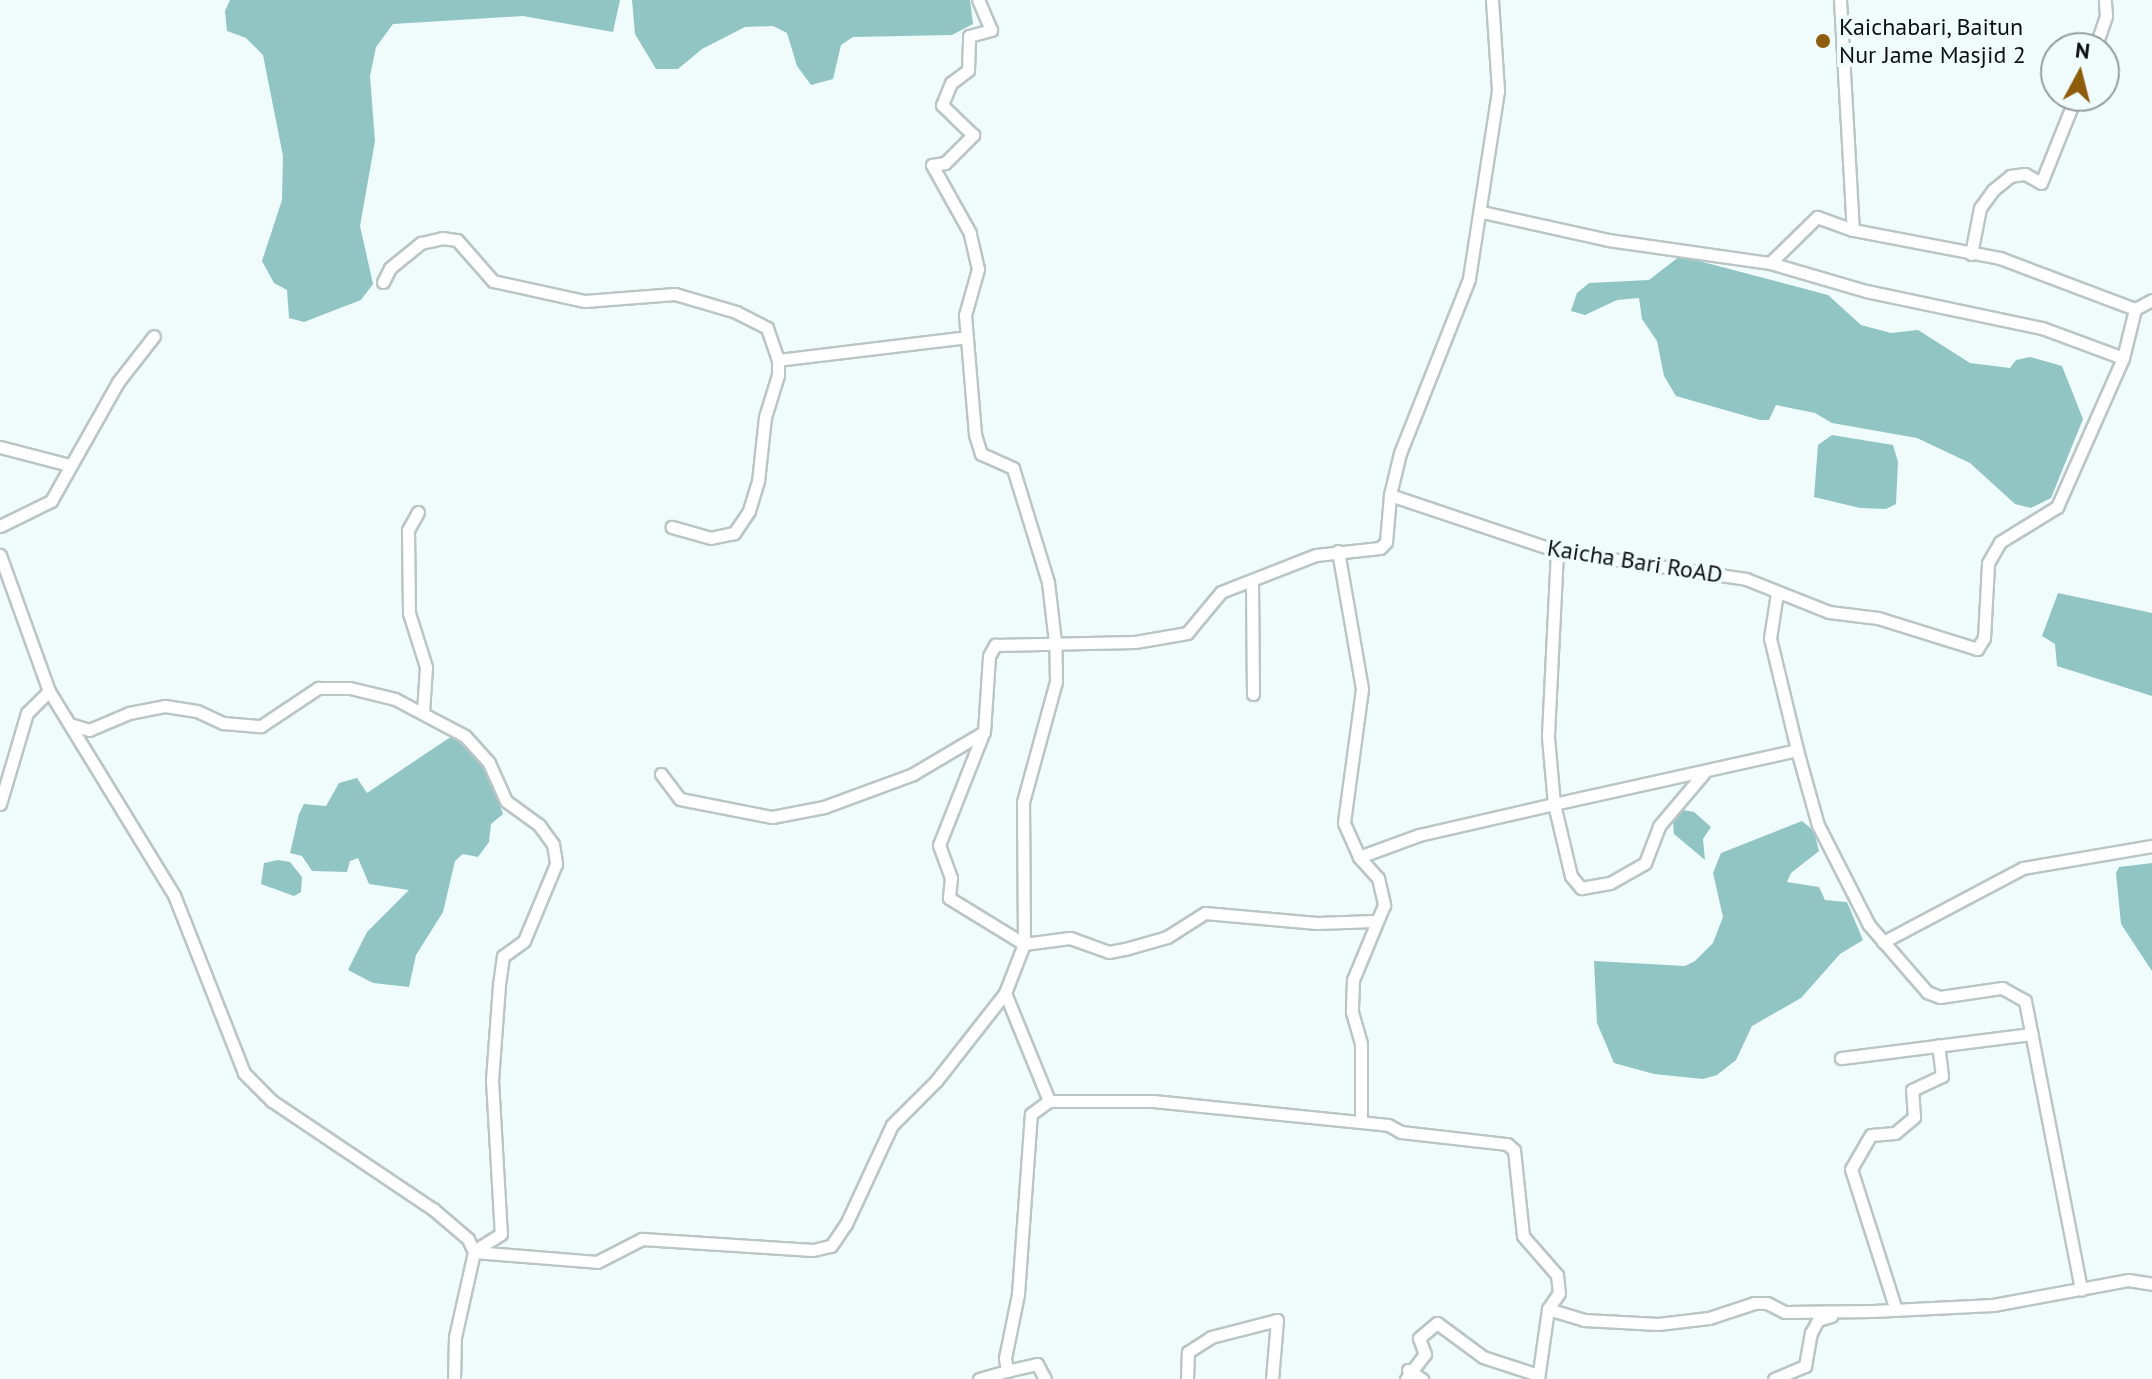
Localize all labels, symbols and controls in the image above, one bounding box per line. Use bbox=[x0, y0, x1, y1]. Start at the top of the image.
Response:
place label: Kaichabari, Baitun Nur Jame Masjid 2 bbox=[1839, 13, 2026, 69]
marker: Kaichabari, Baitun Nur Jame Masjid 2 bbox=[1814, 32, 1832, 50]
north arrow bbox=[2040, 32, 2120, 112]
text: N bbox=[2074, 35, 2092, 65]
street label: Kaicha Bari RoAD bbox=[1545, 533, 1725, 589]

